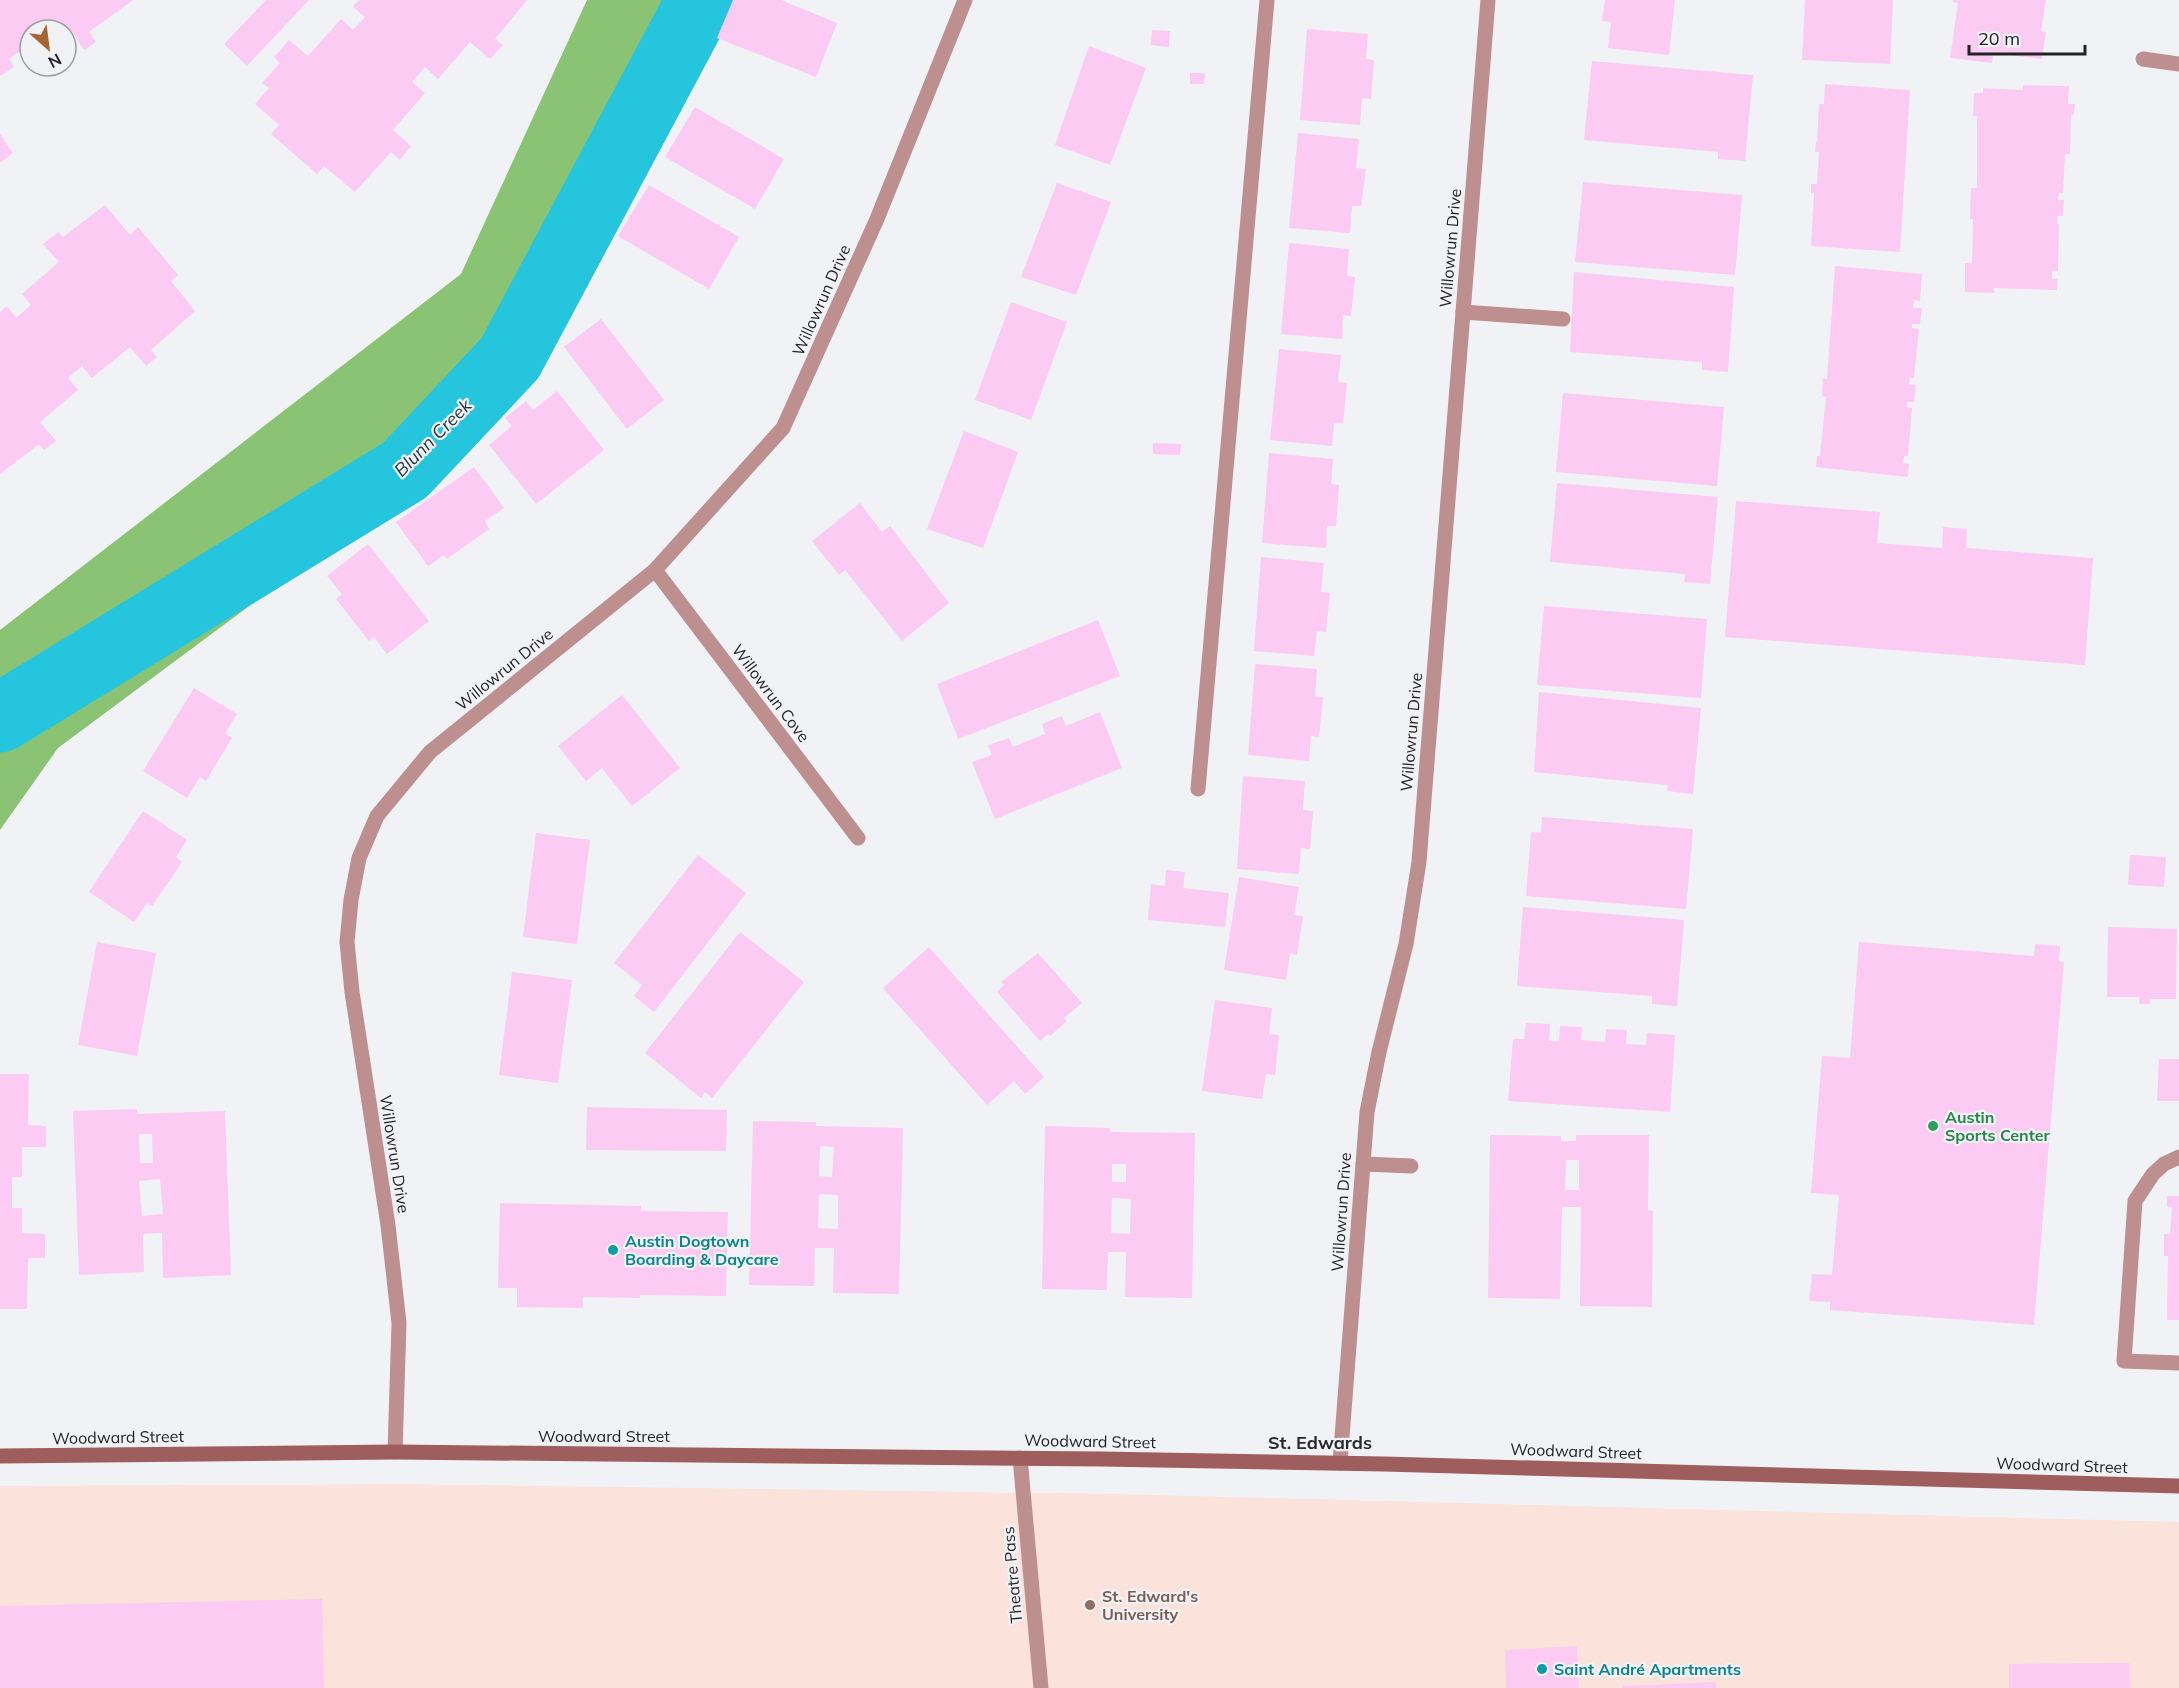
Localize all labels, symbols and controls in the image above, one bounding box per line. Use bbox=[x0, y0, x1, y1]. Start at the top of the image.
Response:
north arrow bbox=[18, 18, 78, 78]
scale bar bbox=[1969, 18, 2084, 56]
text: 20 m bbox=[1978, 27, 2020, 50]
text: N bbox=[45, 50, 65, 73]
street label: Willowrun Drive bbox=[1435, 188, 1465, 308]
street label: Willowrun Drive bbox=[788, 241, 854, 359]
water label: Blunn Creek bbox=[389, 394, 477, 481]
street label: Willowrun Drive bbox=[451, 624, 557, 714]
street label: Willowrun Cove bbox=[728, 640, 814, 746]
street label: Willowrun Drive bbox=[1396, 672, 1426, 792]
street label: Willowrun Drive bbox=[376, 1093, 414, 1215]
place label: Austin Sports Center bbox=[1945, 1107, 2050, 1145]
marker: Austin Sports Center bbox=[1926, 1119, 1940, 1133]
street label: Willowrun Drive bbox=[1327, 1152, 1355, 1272]
place label: Austin Dogtown Boarding & Daycare bbox=[625, 1231, 779, 1269]
marker: Austin Dogtown Boarding & Daycare bbox=[606, 1243, 620, 1257]
street label: Woodward Street bbox=[52, 1426, 184, 1448]
street label: Woodward Street bbox=[538, 1426, 670, 1446]
street label: Woodward Street bbox=[1024, 1430, 1156, 1452]
district label: St. Edwards bbox=[1268, 1431, 1372, 1454]
street label: Woodward Street bbox=[1510, 1439, 1643, 1463]
street label: Woodward Street bbox=[1996, 1453, 2129, 1477]
street label: Theatre Pass bbox=[998, 1526, 1026, 1624]
place label: St. Edward's University bbox=[1102, 1586, 1198, 1624]
marker: St. Edward's University bbox=[1083, 1598, 1097, 1612]
place label: Saint André Apartments bbox=[1554, 1659, 1741, 1679]
marker: Saint André Apartments bbox=[1535, 1662, 1549, 1676]

